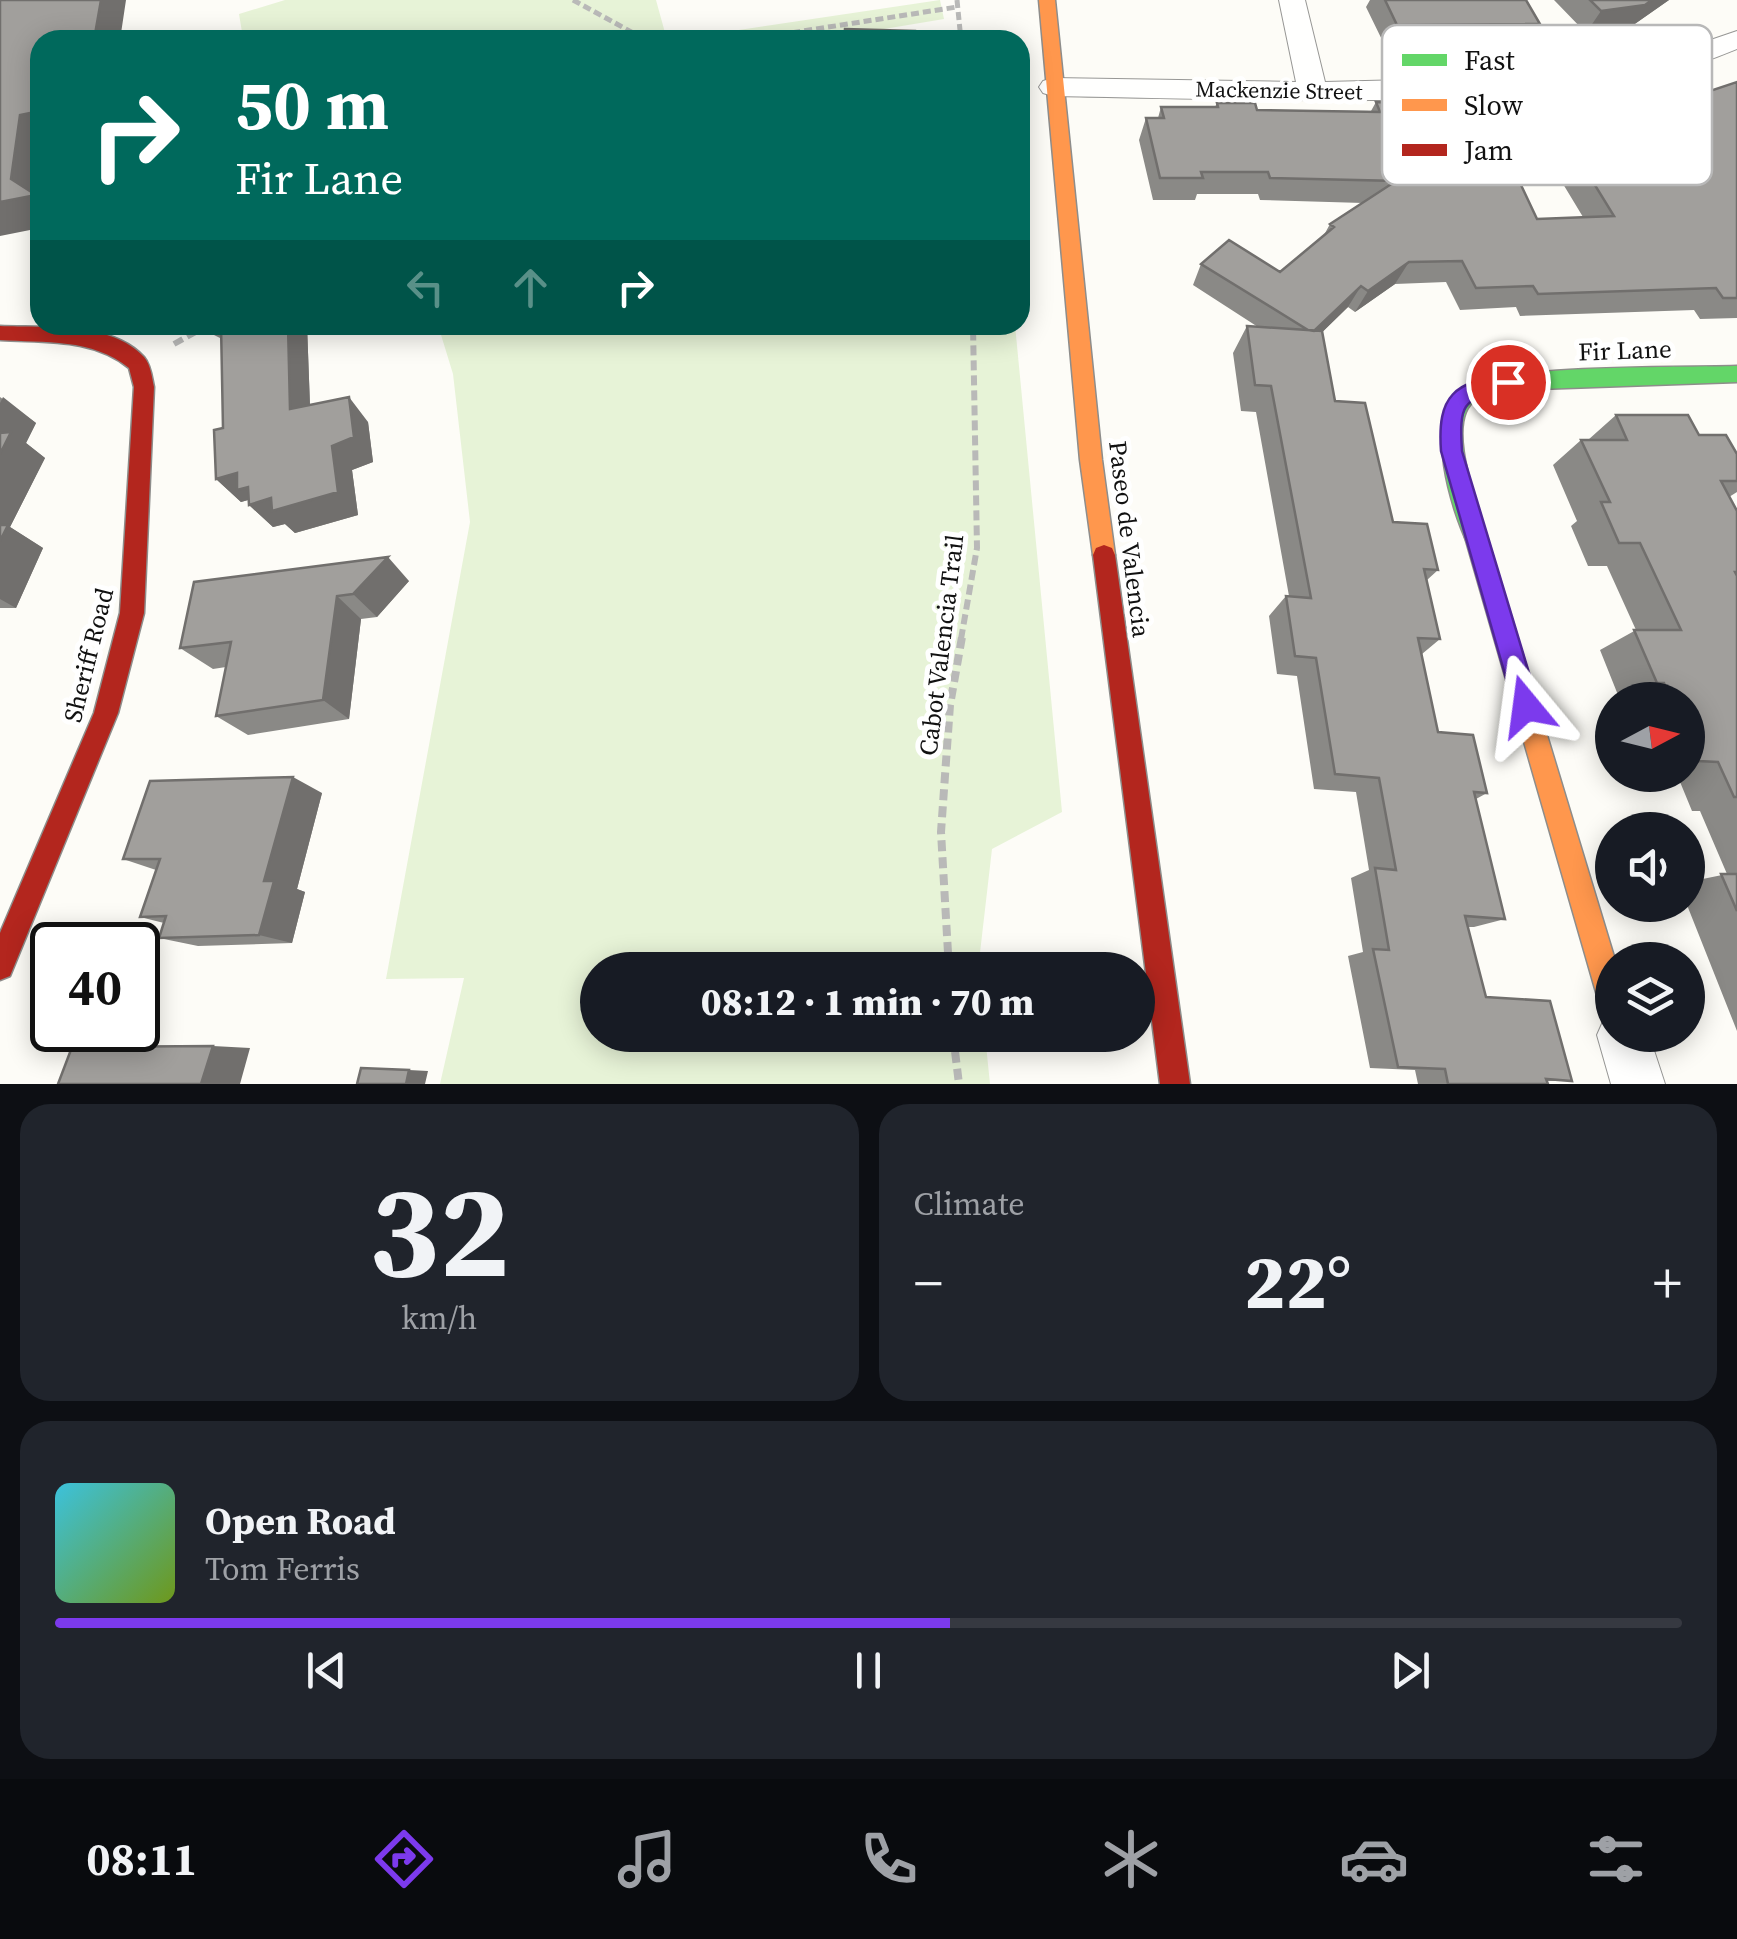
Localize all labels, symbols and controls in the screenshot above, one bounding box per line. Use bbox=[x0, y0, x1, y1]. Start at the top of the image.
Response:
legend bbox=[1382, 25, 1712, 185]
text: Fast bbox=[1464, 41, 1515, 79]
text: 50 m bbox=[235, 56, 389, 152]
icon: right bbox=[70, 70, 200, 200]
street label: Mackenzie Street bbox=[1195, 74, 1364, 106]
text: Slow bbox=[1464, 86, 1524, 124]
text: Jam bbox=[1463, 131, 1513, 169]
text: Fir Lane bbox=[235, 147, 403, 209]
icon: left bbox=[398, 260, 453, 315]
icon: ahead bbox=[503, 260, 558, 315]
icon: right bbox=[608, 260, 663, 315]
street label: Fir Lane bbox=[1578, 331, 1672, 369]
pin bbox=[1466, 340, 1551, 425]
icon: arrive bbox=[1481, 355, 1536, 410]
street label: Paseo de Valencia bbox=[1101, 439, 1159, 640]
street label: Cabot Valencia Trail bbox=[911, 532, 971, 758]
street label: Sheriff Road bbox=[55, 584, 121, 726]
position arrow bbox=[1474, 654, 1578, 758]
north arrow bbox=[1595, 682, 1705, 792]
map controls bbox=[1595, 682, 1705, 1052]
button: sound bbox=[1595, 812, 1705, 922]
speed limit sign: 40 bbox=[30, 922, 160, 1052]
button: layers bbox=[1595, 942, 1705, 1052]
text: 08:12 · 1 min · 70 m bbox=[701, 976, 1034, 1028]
text: 32 bbox=[369, 1141, 510, 1320]
text: Climate bbox=[914, 1182, 1025, 1226]
text: 22° bbox=[1244, 1230, 1351, 1333]
text: − bbox=[914, 1245, 943, 1320]
text: + bbox=[1653, 1245, 1682, 1320]
text: km/h bbox=[401, 1296, 477, 1340]
text: Open Road bbox=[205, 1495, 396, 1547]
text: Tom Ferris bbox=[205, 1547, 360, 1591]
icon: previous bbox=[299, 1643, 354, 1698]
icon: pause bbox=[841, 1643, 896, 1698]
icon: next bbox=[1383, 1643, 1438, 1698]
icon: directions bbox=[369, 1824, 439, 1894]
icon: music bbox=[612, 1824, 682, 1894]
icon: phone bbox=[854, 1824, 924, 1894]
icon: climate bbox=[1096, 1824, 1166, 1894]
icon: car bbox=[1339, 1824, 1409, 1894]
icon: filters bbox=[1581, 1824, 1651, 1894]
text: 08:11 bbox=[86, 1828, 197, 1890]

